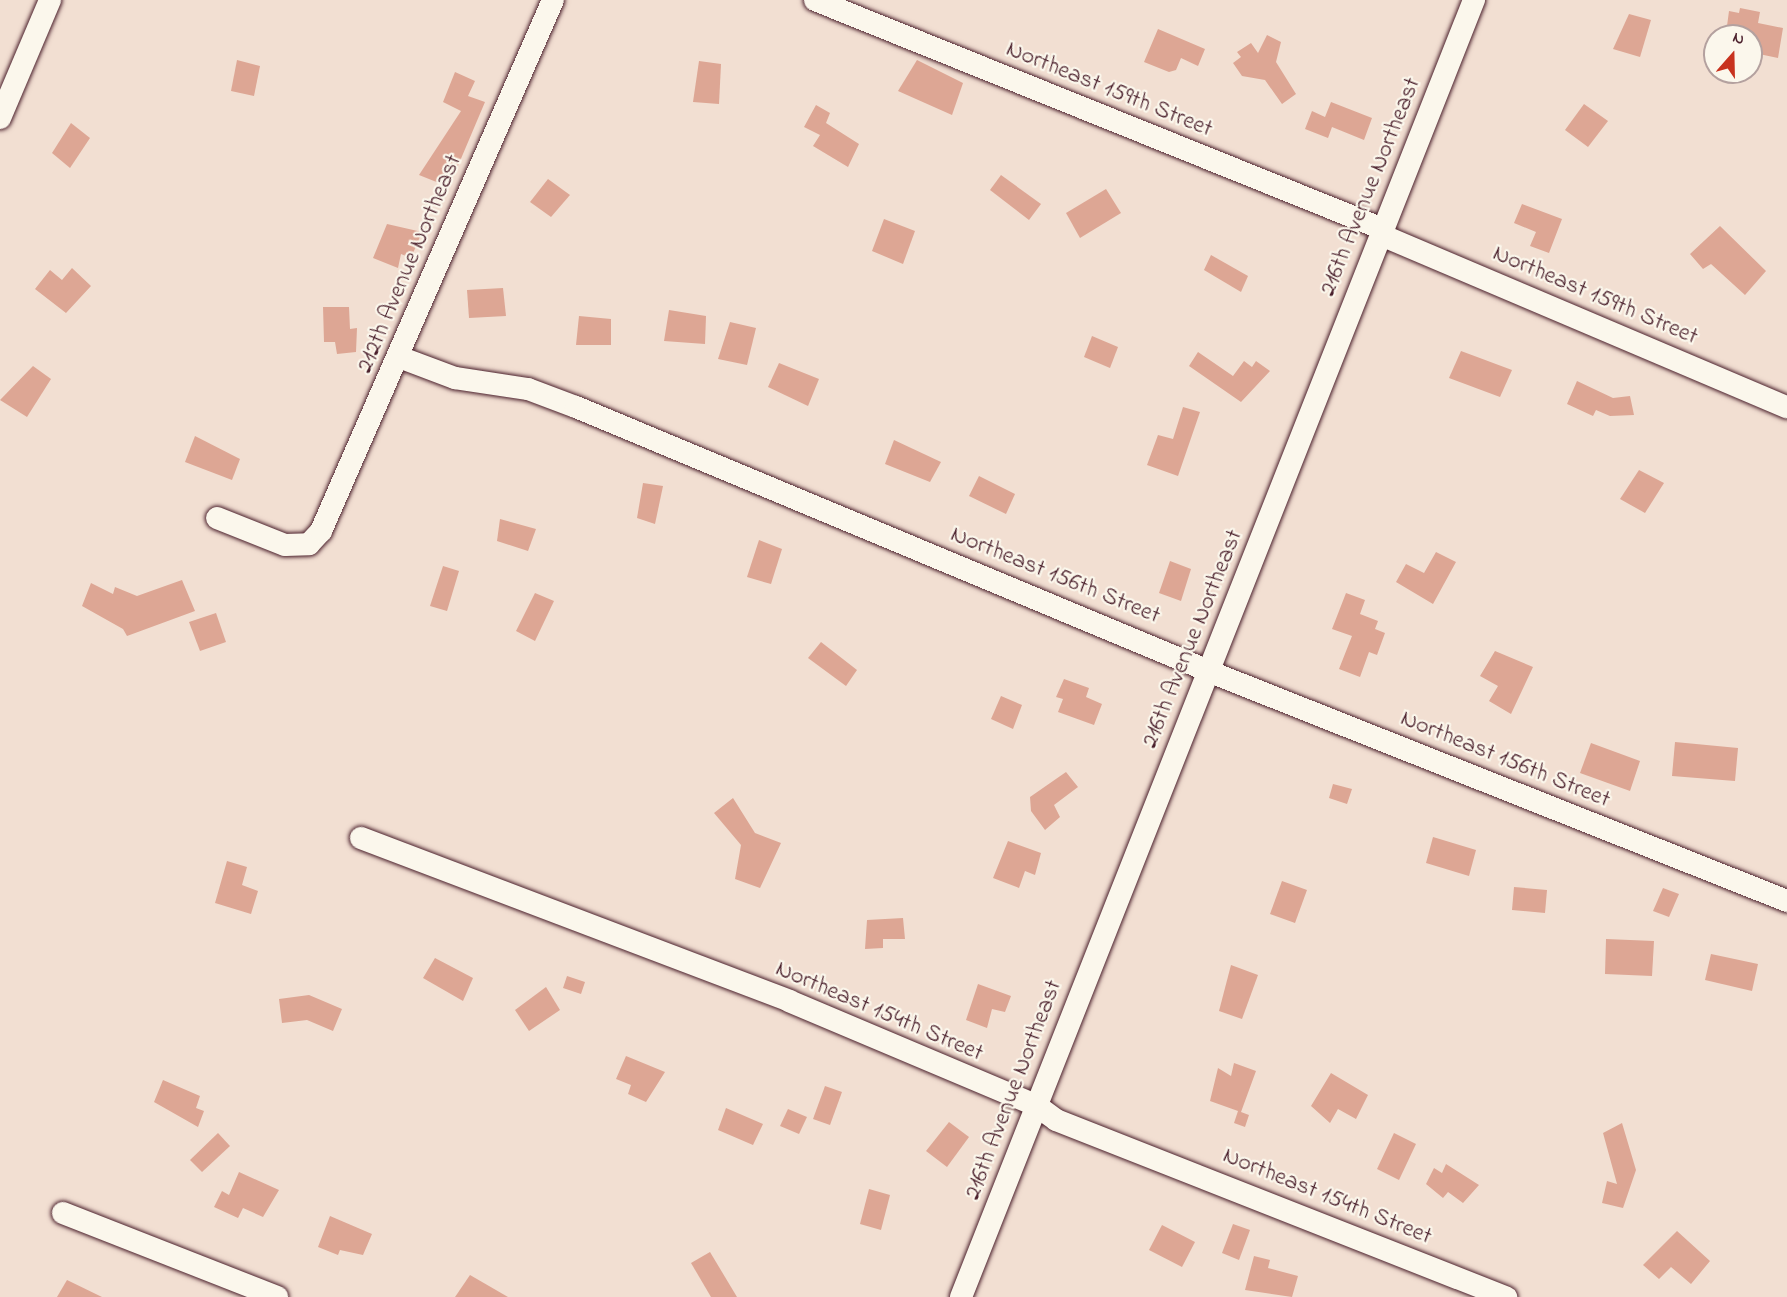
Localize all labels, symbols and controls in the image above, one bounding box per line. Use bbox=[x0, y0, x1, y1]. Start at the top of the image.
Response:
north arrow bbox=[1703, 24, 1763, 84]
text: N bbox=[1729, 26, 1748, 52]
street label: Northeast 159th Street bbox=[1002, 35, 1216, 145]
street label: 216th Avenue Northeast bbox=[1314, 74, 1428, 300]
street label: 212th Avenue Northeast bbox=[351, 151, 469, 377]
street label: Northeast 159th Street bbox=[1488, 240, 1702, 352]
street label: Northeast 156th Street bbox=[946, 521, 1164, 631]
street label: 216th Avenue Northeast bbox=[1136, 526, 1250, 752]
street label: Northeast 156th Street bbox=[1396, 705, 1614, 815]
street label: Northeast 154th Street bbox=[771, 955, 987, 1069]
street label: 216th Avenue Northeast bbox=[959, 976, 1069, 1204]
street label: Northeast 154th Street bbox=[1218, 1142, 1436, 1252]

